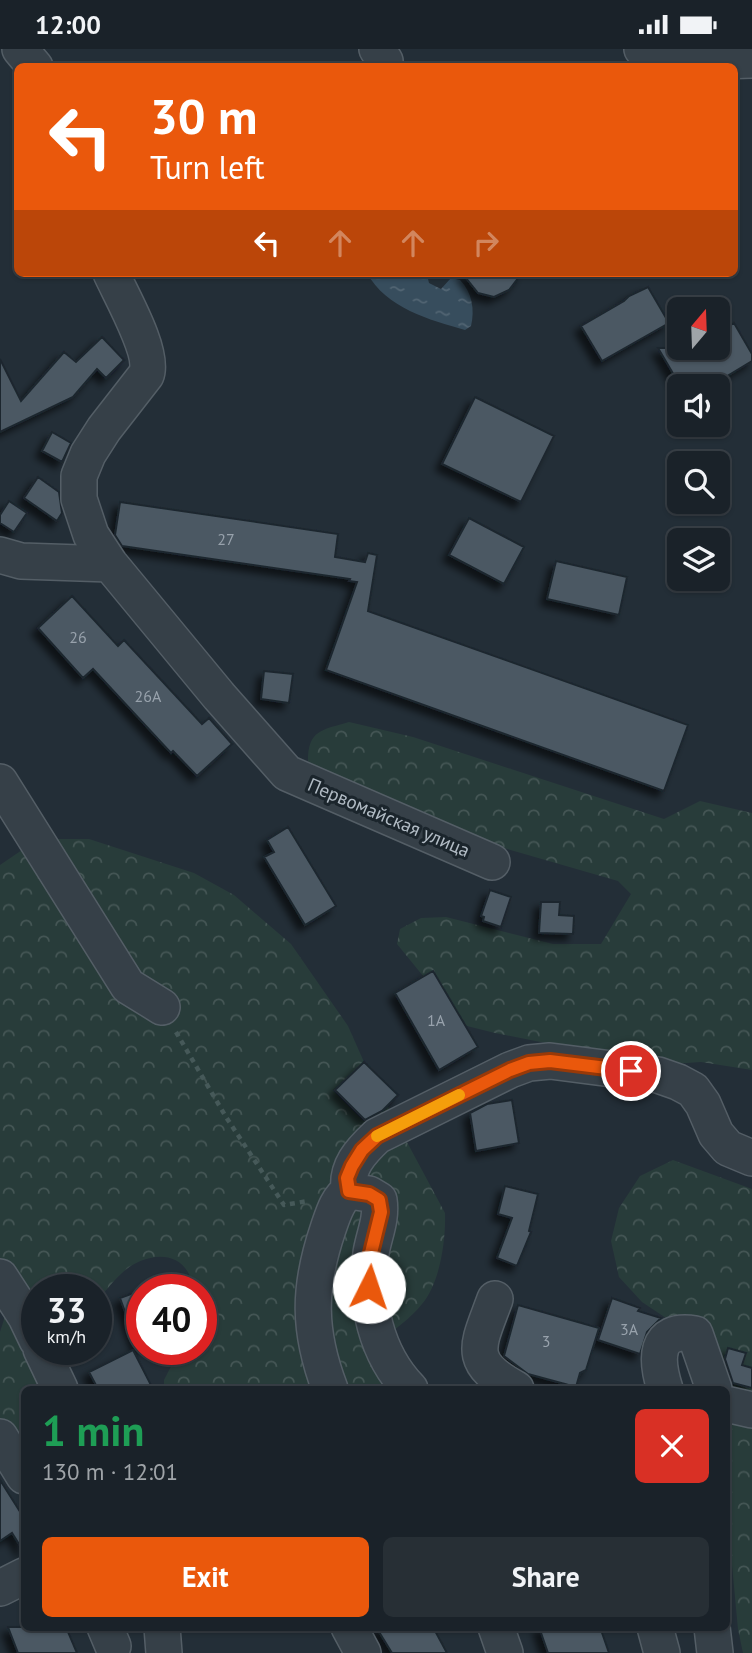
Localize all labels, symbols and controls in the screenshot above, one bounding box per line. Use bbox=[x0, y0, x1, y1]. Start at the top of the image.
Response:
text: 12:00 bbox=[35, 8, 101, 41]
text: 30 m bbox=[150, 84, 257, 148]
icon: left bbox=[35, 91, 126, 182]
text: Turn left bbox=[150, 146, 265, 188]
icon: left bbox=[248, 224, 286, 262]
icon: ahead bbox=[321, 224, 359, 262]
icon: ahead bbox=[394, 224, 432, 262]
icon: right bbox=[467, 224, 505, 262]
north arrow bbox=[667, 297, 730, 361]
map controls bbox=[667, 297, 730, 591]
button: sound bbox=[667, 374, 730, 437]
button: search bbox=[667, 451, 730, 514]
button: layers bbox=[667, 528, 730, 591]
house number: 27 bbox=[217, 529, 235, 549]
house number: 26 bbox=[69, 627, 87, 647]
house number: 26А bbox=[135, 686, 162, 706]
street label: Первомайская улица bbox=[304, 772, 474, 862]
house number: 1А bbox=[427, 1010, 446, 1030]
pin bbox=[601, 1041, 661, 1101]
icon: arrive bbox=[612, 1052, 650, 1090]
position arrow bbox=[332, 1250, 406, 1324]
speed limit sign: 40 bbox=[126, 1274, 217, 1365]
text: 33 bbox=[47, 1287, 86, 1333]
house number: 3А bbox=[620, 1319, 639, 1339]
text: km/h bbox=[47, 1325, 86, 1348]
house number: 3 bbox=[542, 1331, 550, 1351]
text: 1 min bbox=[42, 1403, 144, 1458]
button: close bbox=[635, 1409, 709, 1483]
text: 130 m · 12:01 bbox=[42, 1457, 178, 1486]
button: Exit bbox=[42, 1537, 369, 1617]
button: Share bbox=[383, 1537, 709, 1617]

